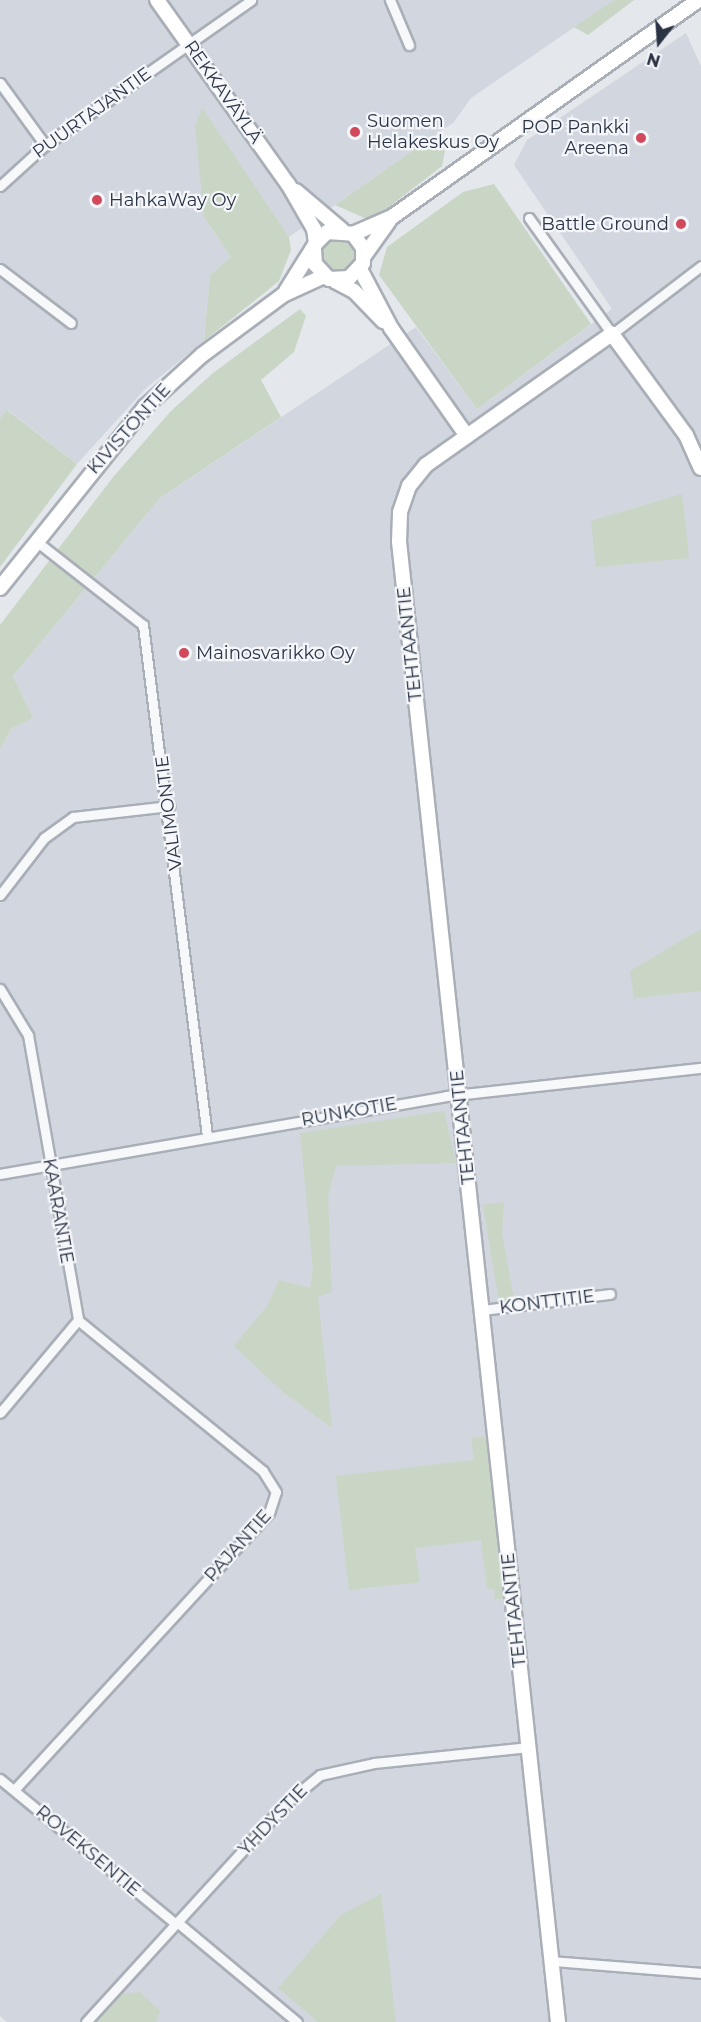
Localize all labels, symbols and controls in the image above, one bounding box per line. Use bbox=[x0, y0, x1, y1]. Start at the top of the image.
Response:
north arrow bbox=[629, 12, 689, 72]
street label: REKKAVÄYLÄ bbox=[179, 36, 267, 148]
text: N bbox=[645, 49, 663, 71]
street label: PUURTAJANTIE bbox=[29, 63, 155, 163]
place label: Suomen Helakeskus Oy bbox=[367, 111, 499, 154]
place label: POP Pankki Areena bbox=[522, 117, 629, 160]
marker: Suomen Helakeskus Oy bbox=[348, 125, 362, 139]
marker: POP Pankki Areena bbox=[634, 131, 648, 145]
place label: HahkaWay Oy bbox=[109, 189, 236, 211]
marker: HahkaWay Oy bbox=[90, 193, 104, 207]
place label: Battle Ground bbox=[541, 213, 669, 235]
marker: Battle Ground bbox=[674, 217, 688, 231]
street label: KIVISTÖNTIE bbox=[83, 379, 175, 479]
street label: TEHTAANTIE bbox=[393, 586, 427, 702]
place label: Mainosvarikko Oy bbox=[196, 642, 355, 664]
marker: Mainosvarikko Oy bbox=[177, 646, 191, 660]
street label: VALIMONTIE bbox=[151, 754, 187, 872]
street label: TEHTAANTIE bbox=[446, 1069, 480, 1185]
street label: RUNKOTIE bbox=[299, 1093, 399, 1131]
street label: KAARANTIE bbox=[38, 1157, 78, 1265]
street label: KONTTITIE bbox=[498, 1285, 596, 1319]
street label: PAJANTIE bbox=[200, 1506, 276, 1586]
street label: TEHTAANTIE bbox=[497, 1552, 531, 1668]
street label: YHDYSTIE bbox=[234, 1780, 312, 1860]
street label: ROVEKSENTIE bbox=[31, 1801, 145, 1901]

